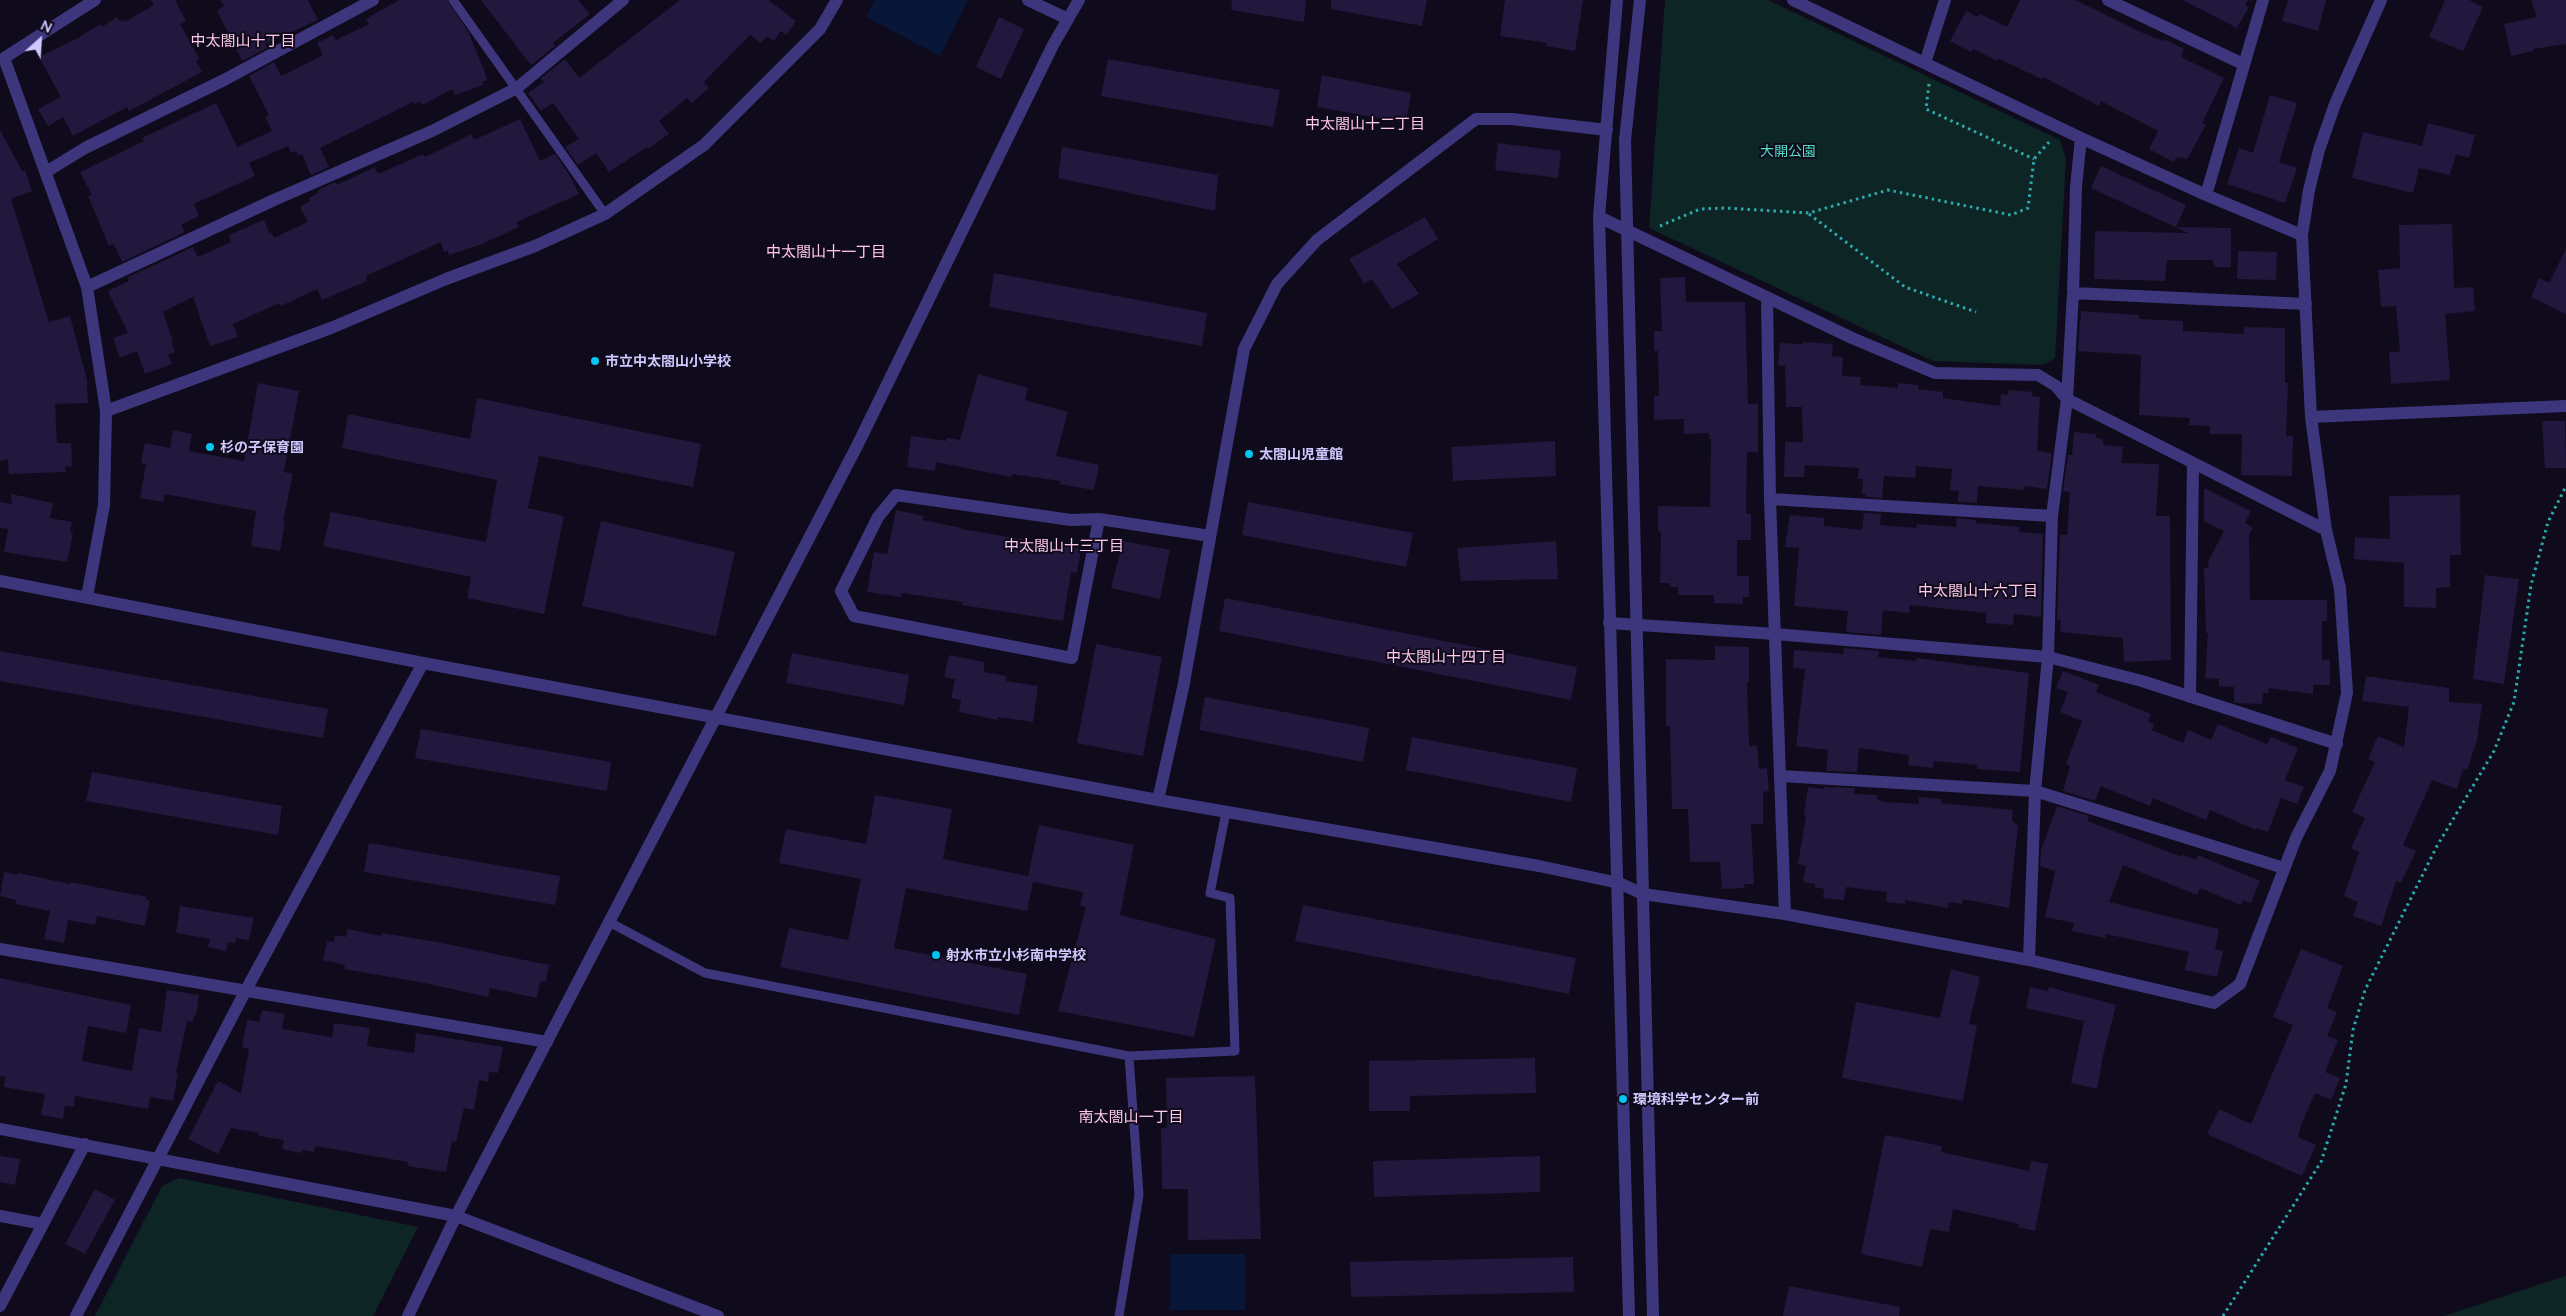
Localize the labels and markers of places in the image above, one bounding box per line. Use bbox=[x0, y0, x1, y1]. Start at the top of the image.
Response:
place label: 市立中太閤山小学校 bbox=[605, 353, 731, 369]
marker: 市立中太閤山小学校 bbox=[589, 355, 601, 367]
place label: 杉の子保育園 bbox=[220, 439, 304, 455]
marker: 杉の子保育園 bbox=[204, 441, 216, 453]
place label: 太閤山児童館 bbox=[1259, 446, 1343, 462]
marker: 太閤山児童館 bbox=[1243, 448, 1255, 460]
place label: 射水市立小杉南中学校 bbox=[946, 947, 1086, 963]
marker: 射水市立小杉南中学校 bbox=[930, 949, 942, 961]
place label: 環境科学センター前 bbox=[1633, 1091, 1759, 1107]
marker: 環境科学センター前 bbox=[1617, 1093, 1629, 1105]

